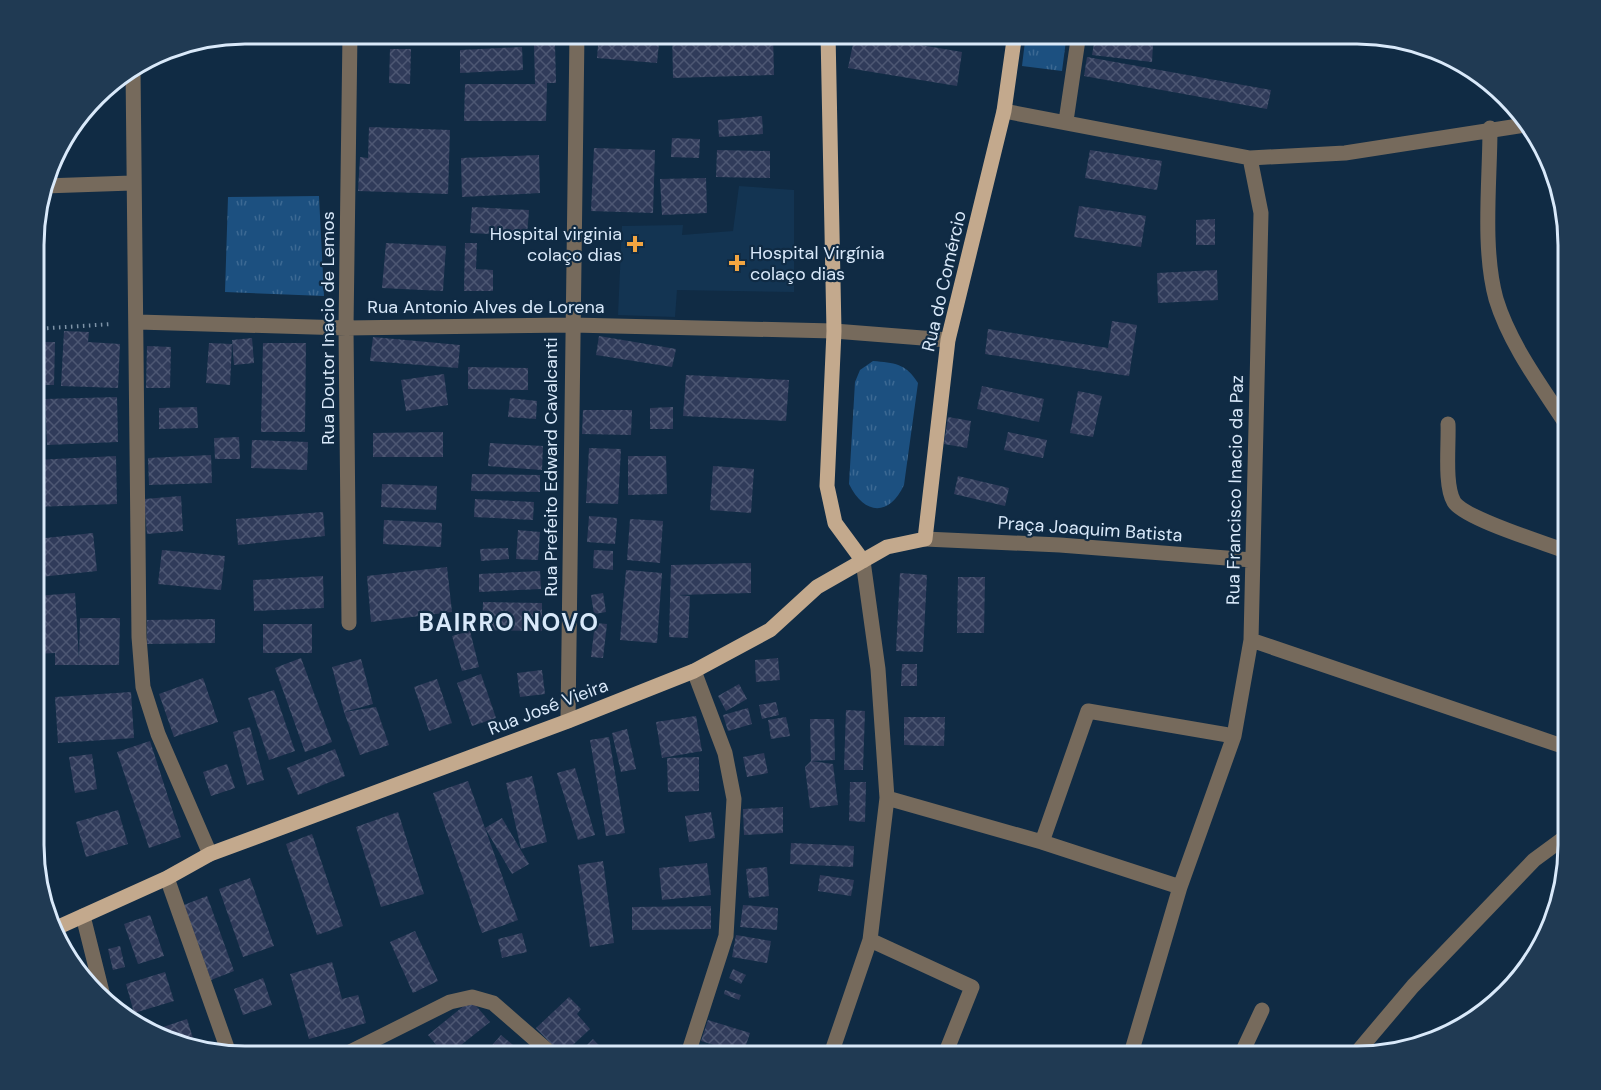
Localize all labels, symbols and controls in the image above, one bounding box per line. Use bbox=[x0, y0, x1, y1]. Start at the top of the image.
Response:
street label: Rua do Comércio bbox=[916, 208, 972, 354]
street label: Rua Doutor Inacio de Lemos bbox=[316, 211, 340, 445]
place label: Hospital virginia colaço dias bbox=[490, 222, 622, 267]
marker: Hospital virginia colaço dias bbox=[626, 235, 644, 253]
place label: Hospital Virgínia colaço dias bbox=[750, 241, 885, 286]
marker: Hospital Virgínia colaço dias bbox=[728, 254, 746, 272]
street label: Rua Antonio Alves de Lorena bbox=[367, 295, 605, 319]
street label: Rua Prefeito Edward Cavalcanti bbox=[539, 337, 563, 597]
street label: Rua Francisco Inacio da Paz bbox=[1221, 375, 1249, 605]
street label: Praça Joaquim Batista bbox=[997, 511, 1183, 547]
district label: BAIRRO NOVO bbox=[419, 607, 599, 638]
street label: Rua José Vieira bbox=[485, 673, 611, 741]

